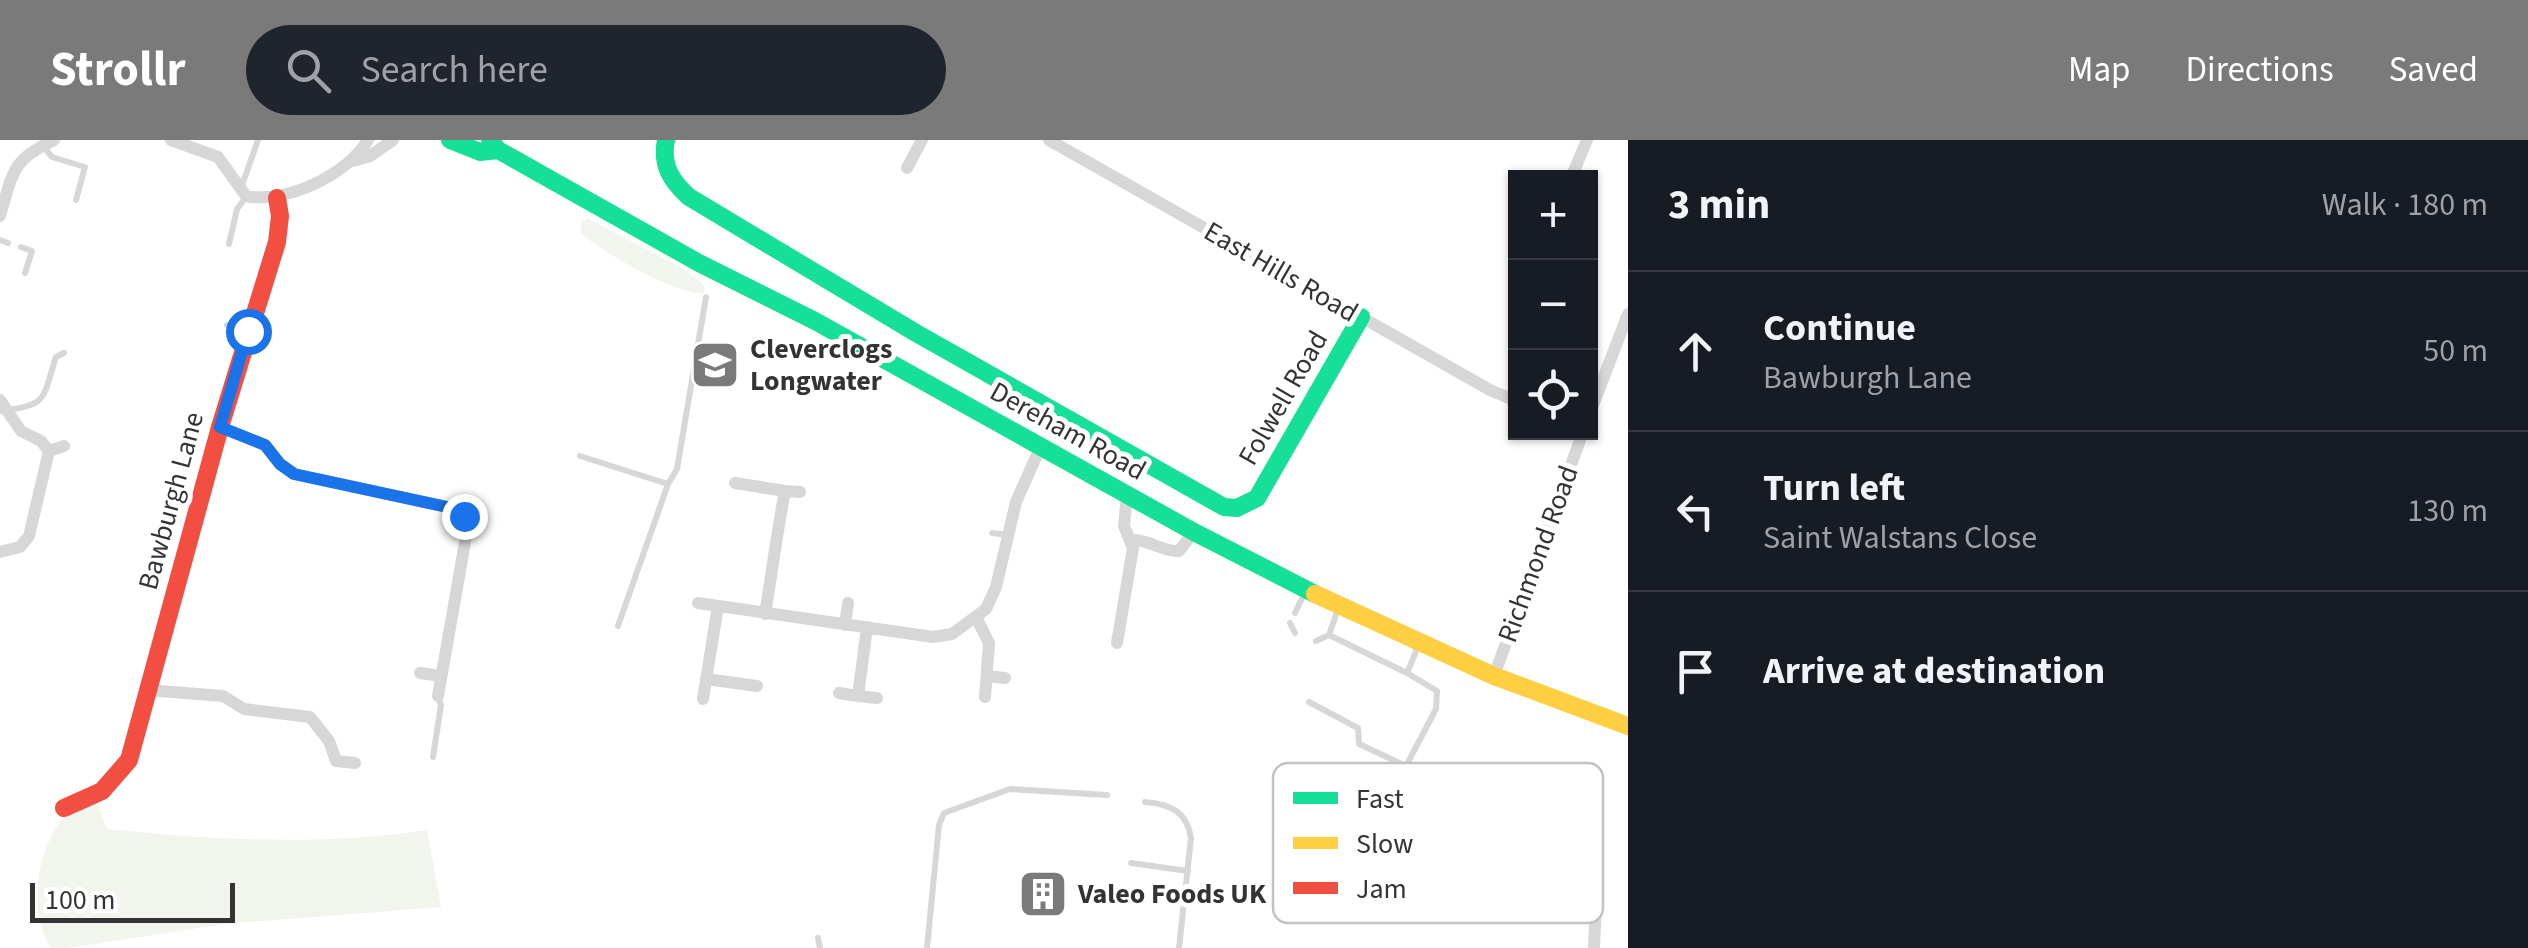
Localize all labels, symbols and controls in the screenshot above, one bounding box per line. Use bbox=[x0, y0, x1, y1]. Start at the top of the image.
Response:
search box bbox=[246, 25, 946, 115]
text: Strollr bbox=[50, 36, 186, 104]
icon: search bbox=[281, 43, 336, 98]
text: Search here bbox=[361, 43, 548, 97]
text: Map bbox=[2068, 45, 2131, 95]
text: Directions bbox=[2186, 45, 2334, 95]
text: Saved bbox=[2389, 45, 2478, 95]
map controls bbox=[1508, 170, 1598, 440]
button: + bbox=[1508, 170, 1598, 260]
text: 3 min bbox=[1668, 175, 1770, 235]
text: Walk · 180 m bbox=[2322, 182, 2488, 228]
street label: East Hills Road bbox=[1197, 212, 1365, 332]
button: − bbox=[1508, 260, 1598, 350]
text: Continue bbox=[1763, 301, 1916, 355]
route start bbox=[226, 309, 272, 355]
street label: Folwell Road bbox=[1228, 323, 1338, 473]
icon: ahead bbox=[1668, 324, 1723, 379]
text: 50 m bbox=[2423, 328, 2488, 374]
place label: Cleverclogs Longwater bbox=[750, 329, 892, 401]
school or university icon: Cleverclogs Longwater bbox=[689, 339, 741, 391]
button: locate bbox=[1508, 350, 1598, 440]
text: Bawburgh Lane bbox=[1763, 355, 1972, 401]
street label: Dereham Road bbox=[983, 372, 1153, 490]
street label: Bawburgh Lane bbox=[128, 408, 214, 594]
street label: Richmond Road bbox=[1487, 460, 1589, 648]
text: Turn left bbox=[1763, 461, 1905, 515]
icon: left bbox=[1668, 484, 1723, 539]
text: 130 m bbox=[2407, 488, 2488, 534]
route end bbox=[442, 494, 488, 540]
text: Saint Walstans Close bbox=[1763, 515, 2037, 561]
icon: arrive bbox=[1668, 644, 1723, 699]
text: Arrive at destination bbox=[1763, 644, 2105, 698]
legend bbox=[1273, 763, 1603, 923]
text: Fast bbox=[1356, 779, 1404, 819]
text: Slow bbox=[1356, 824, 1413, 864]
building icon: Valeo Foods UK bbox=[1017, 868, 1069, 920]
text: Jam bbox=[1356, 869, 1407, 909]
place label: Valeo Foods UK bbox=[1077, 874, 1267, 914]
scale bar bbox=[30, 878, 235, 922]
text: 100 m bbox=[45, 880, 116, 920]

